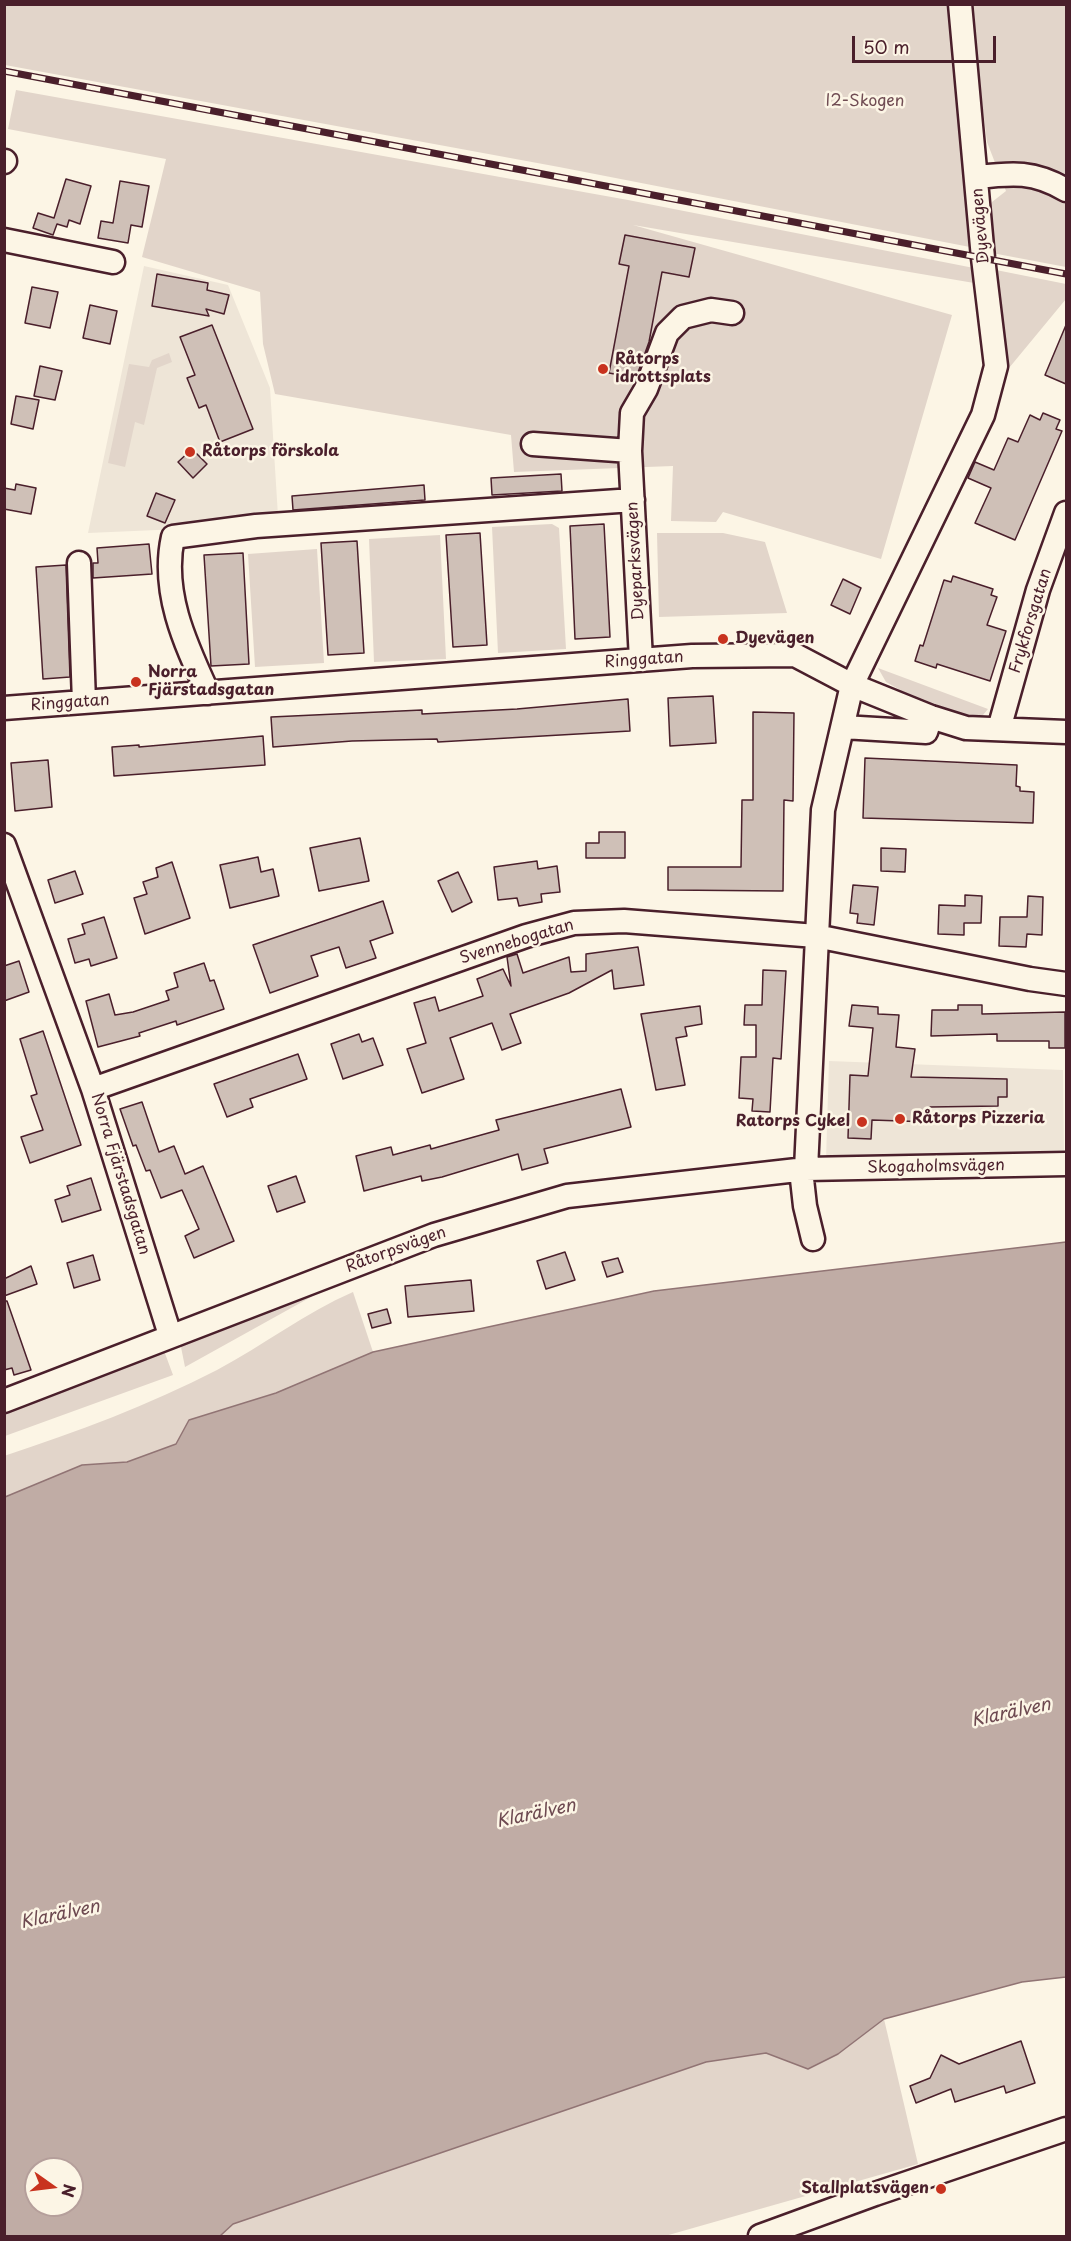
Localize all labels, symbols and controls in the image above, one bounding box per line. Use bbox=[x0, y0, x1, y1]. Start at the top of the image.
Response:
scale bar bbox=[855, 24, 999, 62]
text: 50 m bbox=[863, 33, 910, 60]
park label: I2-Skogen bbox=[826, 92, 904, 112]
street label: Dyevägen bbox=[968, 187, 994, 265]
place label: Råtorps idrottsplats bbox=[615, 350, 711, 388]
marker: Råtorps idrottsplats bbox=[596, 362, 610, 376]
place label: Råtorps förskola bbox=[202, 442, 339, 462]
marker: Råtorps förskola bbox=[183, 445, 197, 459]
street label: Dyeparksvägen bbox=[623, 501, 649, 621]
street label: Frykforsgatan bbox=[1006, 566, 1056, 676]
place label: Dyevägen bbox=[735, 629, 815, 649]
marker: Dyevägen bbox=[716, 632, 730, 646]
street label: Ringgatan bbox=[604, 648, 684, 672]
place label: Norra Fjärstadsgatan bbox=[148, 663, 274, 701]
marker: Norra Fjärstadsgatan bbox=[129, 675, 143, 689]
street label: Ringgatan bbox=[30, 691, 110, 715]
street label: Svennebogatan bbox=[458, 916, 576, 968]
street label: Norra Fjärstadsgatan bbox=[86, 1091, 154, 1257]
place label: Råtorps Pizzeria bbox=[912, 1109, 1045, 1129]
place label: Ratorps Cykel bbox=[736, 1112, 850, 1132]
marker: Råtorps Pizzeria bbox=[893, 1112, 907, 1126]
marker: Ratorps Cykel bbox=[855, 1115, 869, 1129]
street label: Skogaholmsvägen bbox=[867, 1156, 1005, 1178]
street label: Råtorpsvägen bbox=[343, 1223, 449, 1277]
water label: Klarälven bbox=[969, 1694, 1053, 1732]
water label: Klarälven bbox=[494, 1795, 578, 1833]
water label: Klarälven bbox=[18, 1896, 102, 1934]
north arrow bbox=[24, 2157, 84, 2217]
place label: Stallplatsvägen bbox=[801, 2179, 929, 2199]
text: N bbox=[56, 2182, 83, 2200]
marker: Stallplatsvägen bbox=[934, 2182, 948, 2196]

